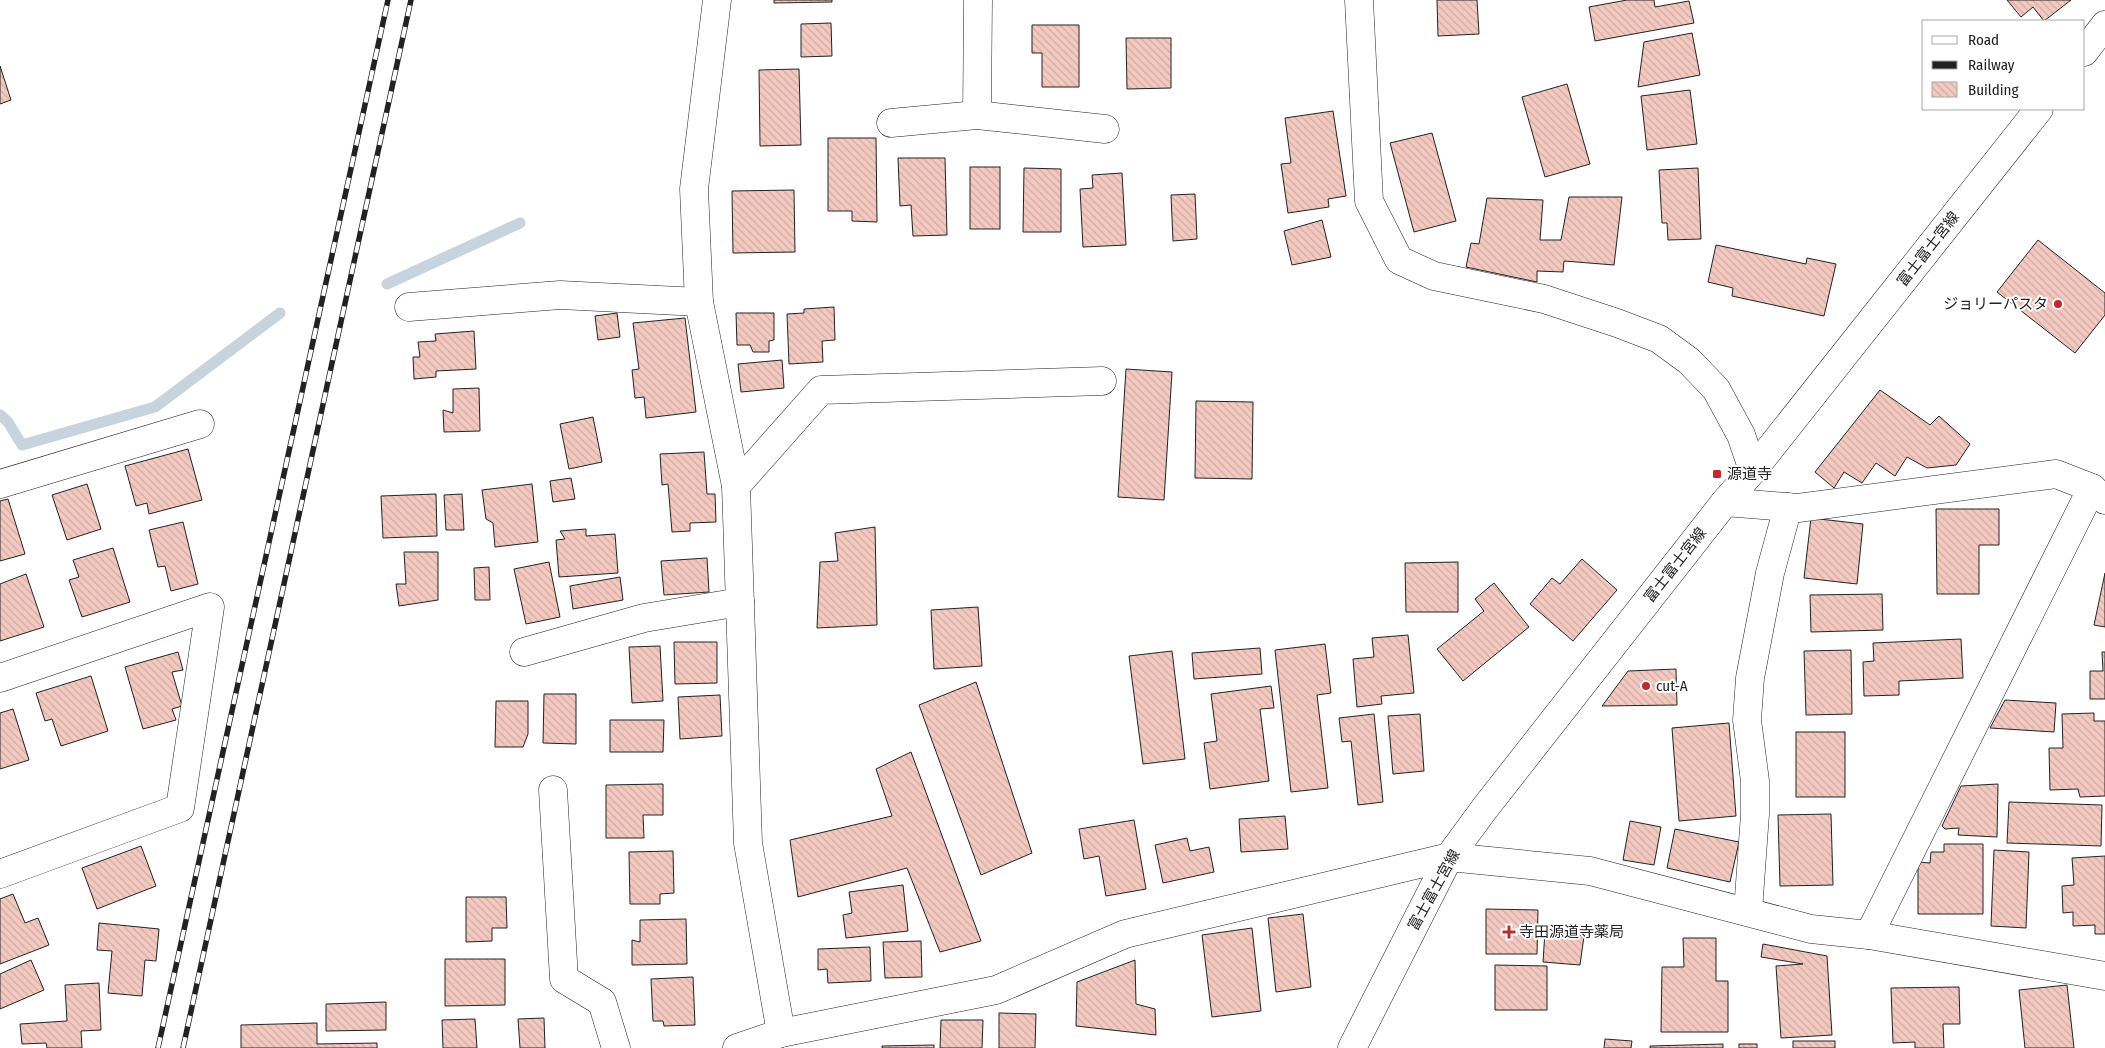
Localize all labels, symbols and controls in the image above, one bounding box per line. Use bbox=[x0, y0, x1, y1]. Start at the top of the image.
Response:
legend bbox=[1922, 20, 2085, 110]
text: Road bbox=[1968, 31, 1999, 49]
text: Railway bbox=[1968, 56, 2015, 74]
text: Building bbox=[1968, 81, 2019, 99]
street label: 富士富士宮線 bbox=[1893, 208, 1963, 290]
place label: ジョリーパスタ bbox=[1943, 295, 2048, 313]
marker: ジョリーパスタ bbox=[2052, 298, 2064, 310]
place label: 源道寺 bbox=[1727, 465, 1772, 483]
marker: 源道寺 bbox=[1711, 468, 1723, 480]
street label: 富士富士宮線 bbox=[1640, 524, 1710, 606]
place label: cut-A bbox=[1656, 677, 1688, 695]
marker: cut-A bbox=[1640, 680, 1652, 692]
street label: 富士富士宮線 bbox=[1404, 846, 1464, 934]
place label: 寺田源道寺薬局 bbox=[1519, 923, 1624, 941]
marker: 寺田源道寺薬局 bbox=[1503, 926, 1515, 938]

